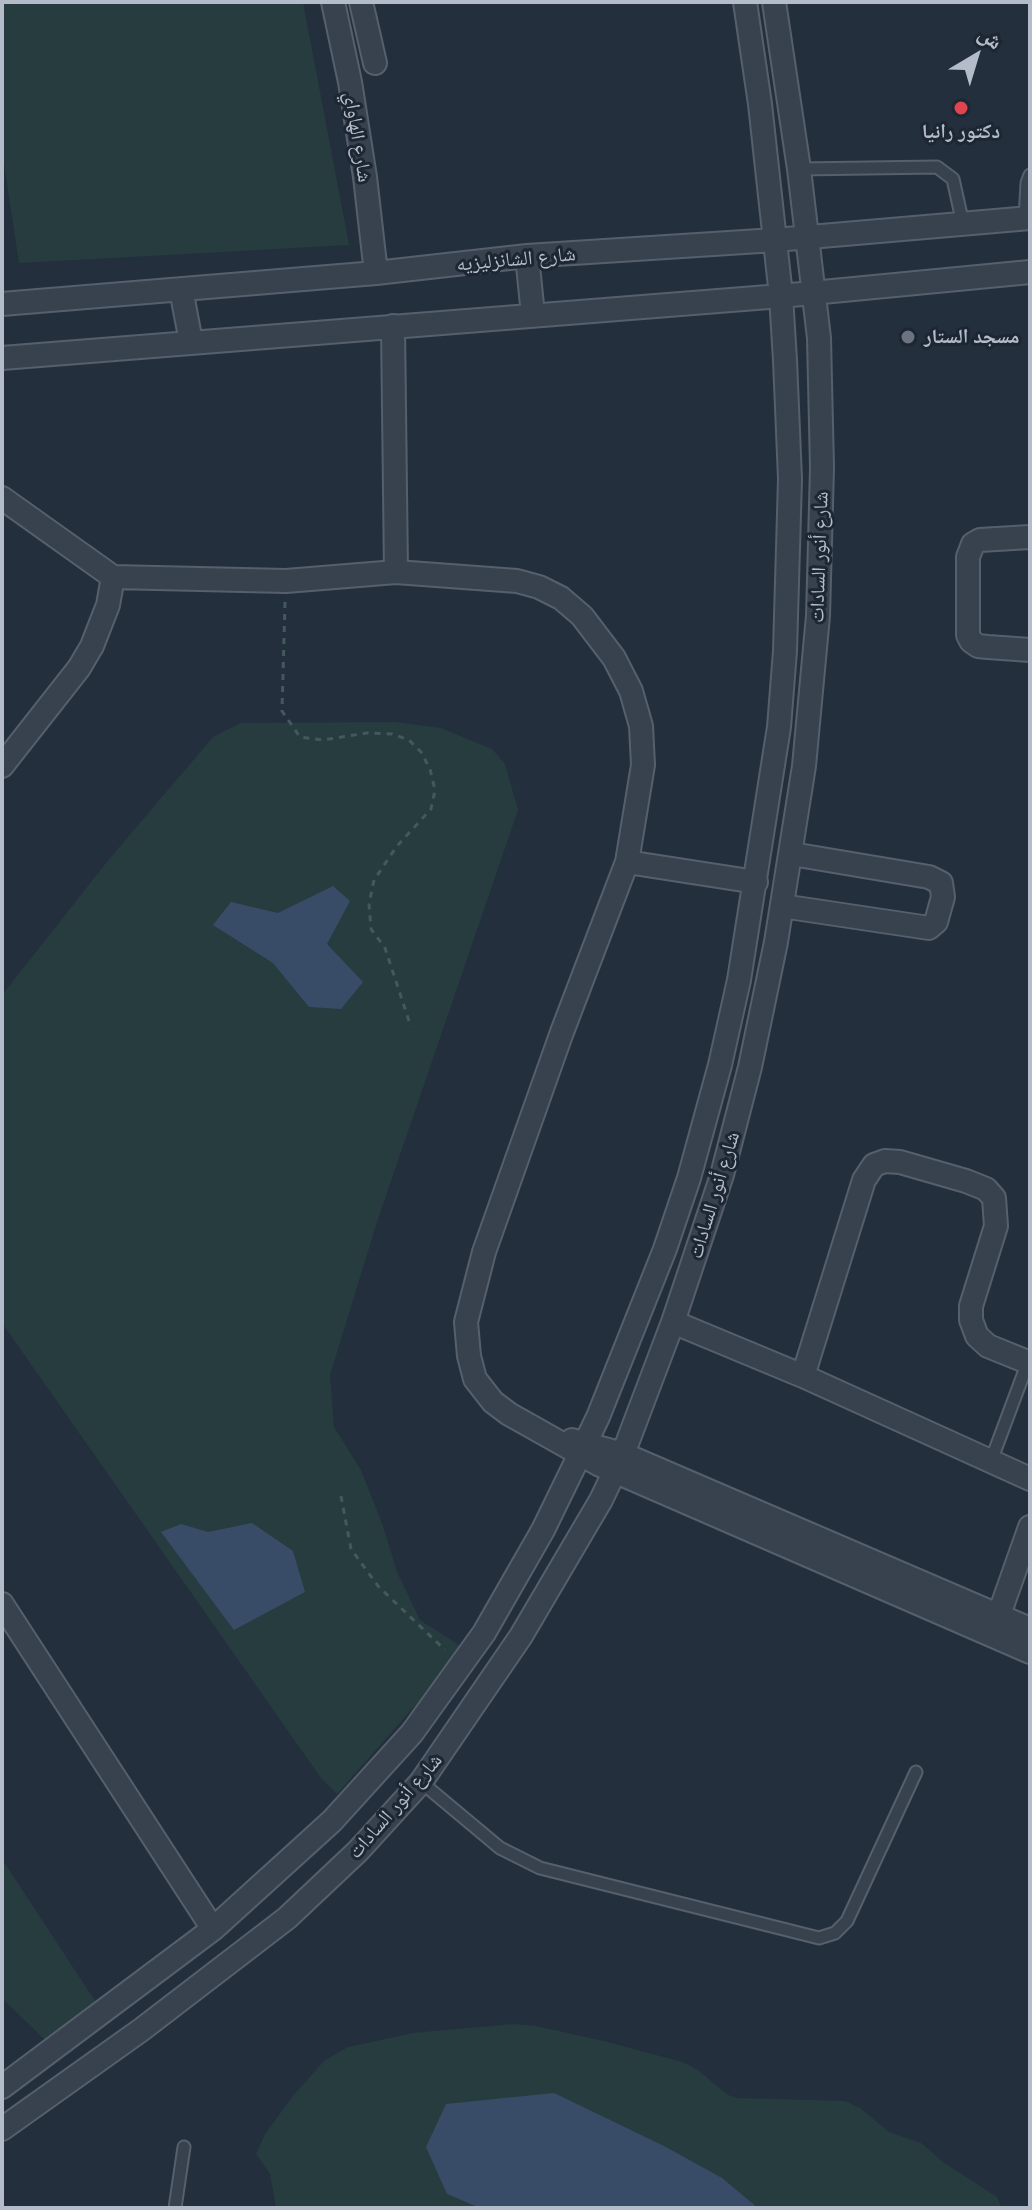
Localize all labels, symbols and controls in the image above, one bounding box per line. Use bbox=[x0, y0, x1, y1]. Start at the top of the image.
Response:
north arrow bbox=[936, 16, 1016, 96]
text: ش bbox=[974, 19, 1009, 55]
street label: شارع الهاواي bbox=[339, 90, 377, 184]
marker: دكتور رانيا bbox=[952, 99, 970, 117]
place label: دكتور رانيا bbox=[922, 120, 1000, 144]
street label: شارع الشانزليزيه bbox=[455, 242, 577, 276]
place label: مسجد الستار bbox=[924, 325, 1020, 349]
marker: مسجد الستار bbox=[899, 328, 917, 346]
street label: شارع أنور السادات bbox=[805, 491, 833, 623]
street label: شارع أنور السادات bbox=[683, 1129, 745, 1261]
street label: شارع أنور السادات bbox=[343, 1749, 447, 1863]

